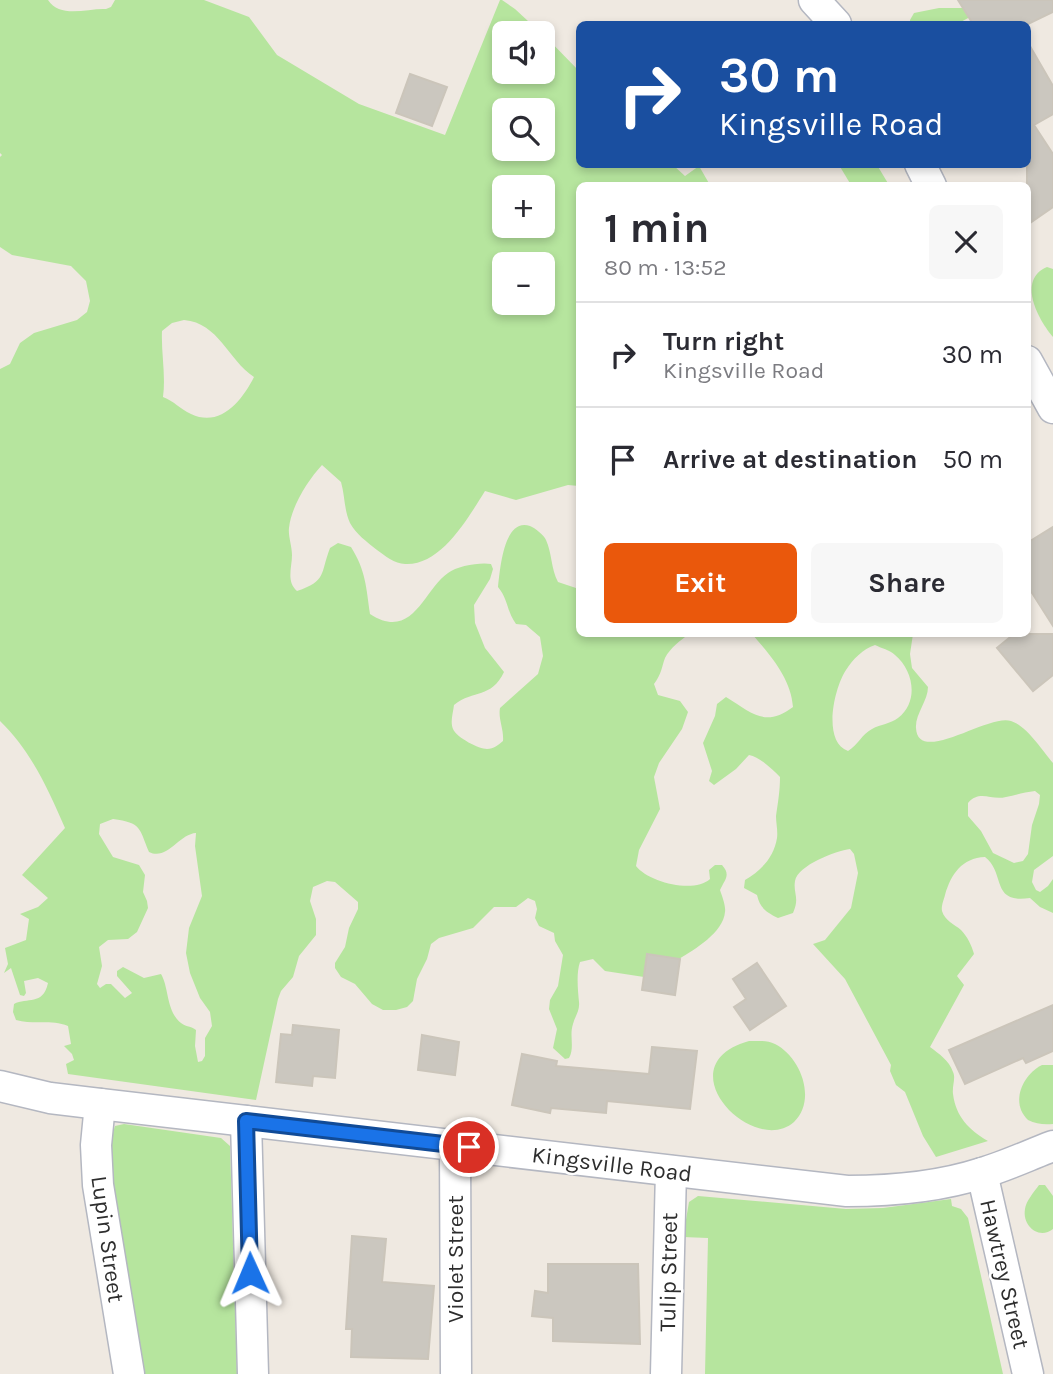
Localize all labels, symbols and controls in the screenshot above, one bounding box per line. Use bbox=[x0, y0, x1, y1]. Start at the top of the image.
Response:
map controls bbox=[492, 21, 555, 315]
button: sound bbox=[492, 21, 555, 84]
text: 30 m bbox=[719, 47, 839, 104]
icon: right bbox=[604, 49, 695, 140]
button: search bbox=[492, 98, 555, 161]
text: Kingsville Road bbox=[719, 106, 943, 143]
button: + bbox=[492, 175, 555, 238]
text: 1 min bbox=[604, 203, 709, 253]
button: close bbox=[929, 205, 1003, 279]
button: − bbox=[492, 252, 555, 315]
text: 80 m · 13:52 bbox=[604, 254, 727, 281]
text: Turn right bbox=[663, 326, 784, 357]
icon: right bbox=[604, 336, 642, 374]
text: 30 m bbox=[942, 339, 1003, 370]
text: Kingsville Road bbox=[663, 357, 824, 384]
icon: arrive bbox=[604, 441, 642, 479]
text: Arrive at destination bbox=[663, 444, 917, 475]
text: 50 m bbox=[942, 444, 1003, 475]
button: Exit bbox=[604, 543, 797, 623]
button: Share bbox=[811, 543, 1003, 623]
pin bbox=[439, 1117, 499, 1177]
icon: arrive bbox=[450, 1128, 488, 1166]
street label: Kingsville Road bbox=[530, 1141, 694, 1188]
street label: Lupin Street bbox=[85, 1174, 130, 1304]
street label: Violet Street bbox=[442, 1195, 469, 1323]
street label: Hawtrey Street bbox=[974, 1197, 1035, 1352]
street label: Tulip Street bbox=[654, 1212, 683, 1332]
position arrow bbox=[213, 1236, 287, 1310]

